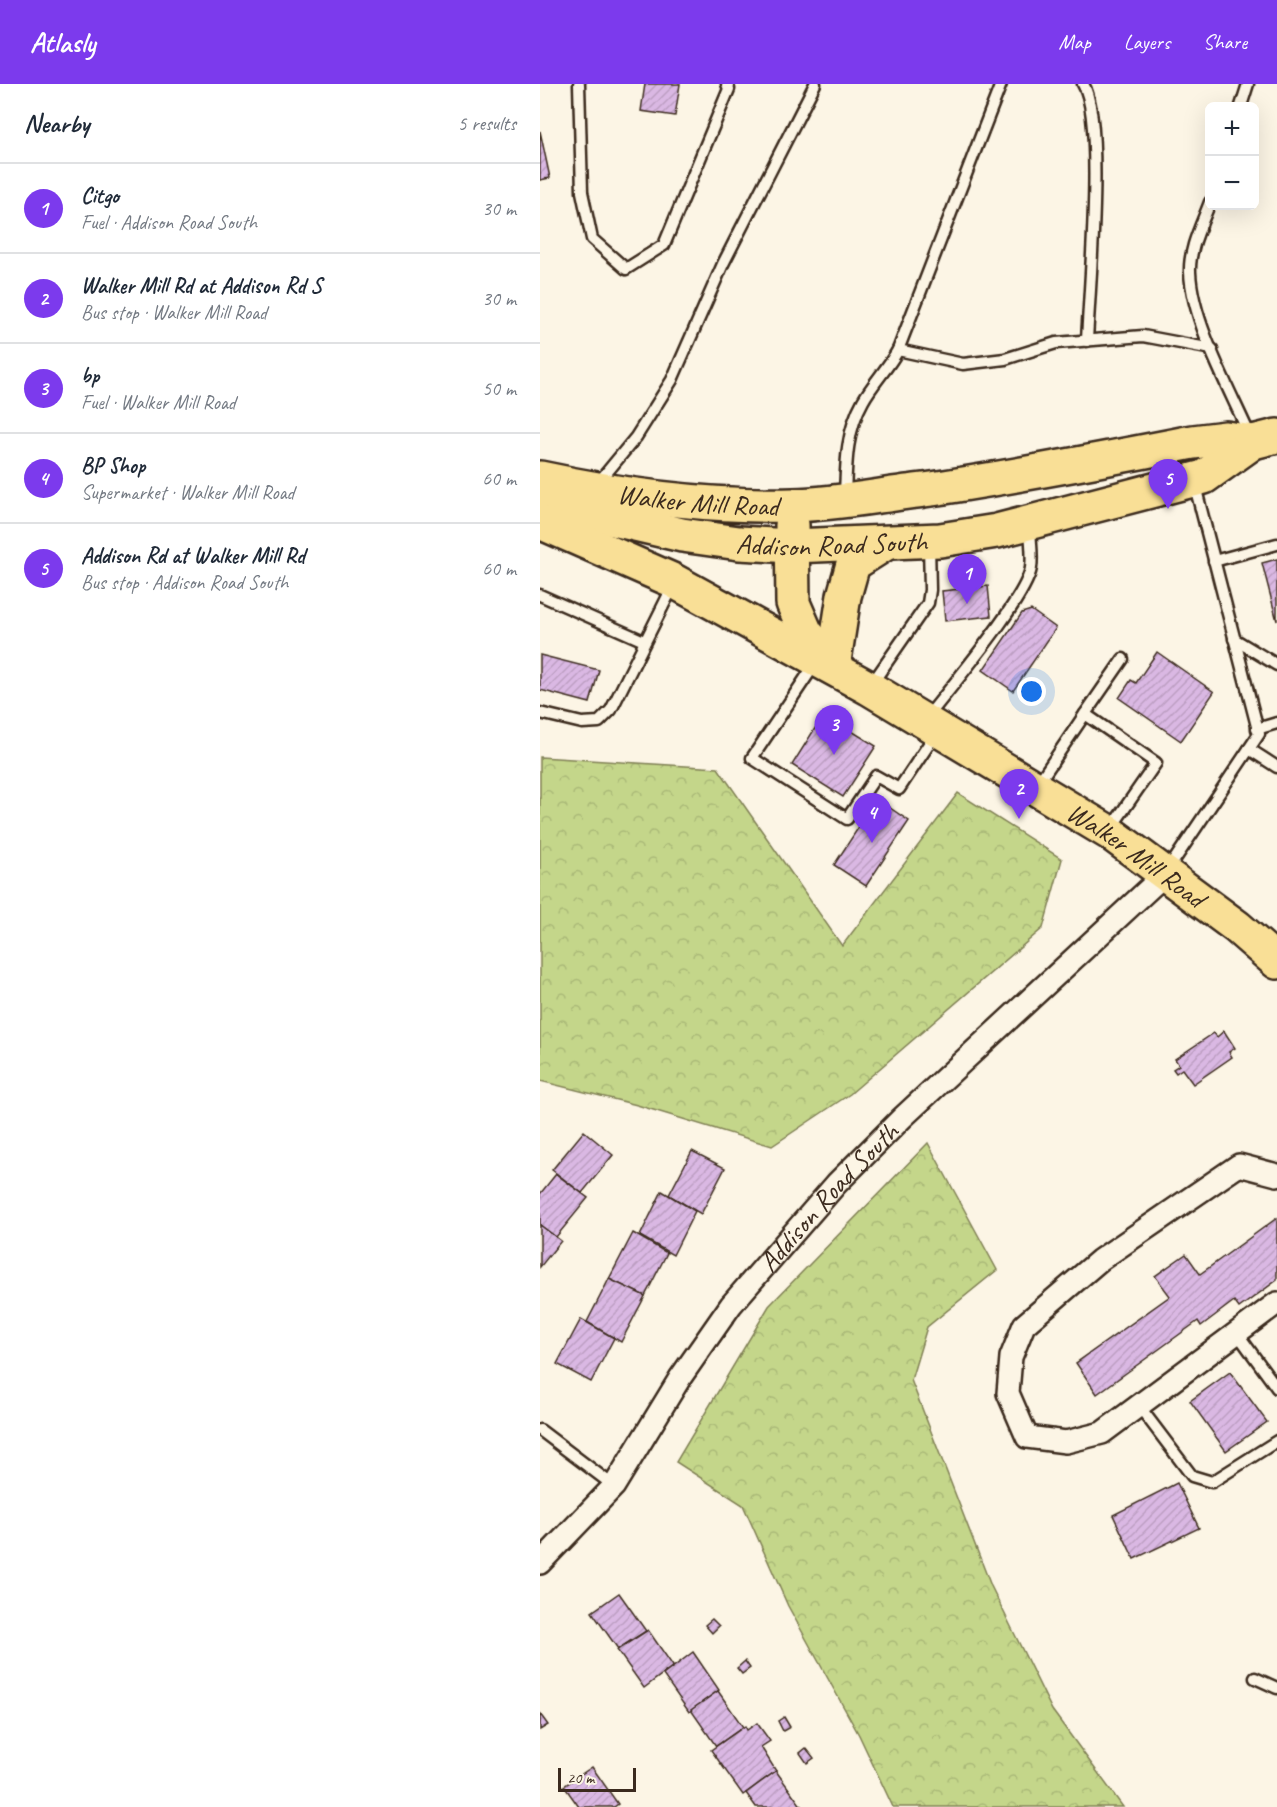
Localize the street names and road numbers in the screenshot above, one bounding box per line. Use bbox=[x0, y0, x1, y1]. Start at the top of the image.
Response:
street label: Walker Mill Road bbox=[615, 476, 783, 523]
street label: Addison Road South bbox=[735, 523, 930, 564]
street label: Walker Mill Road bbox=[1061, 794, 1215, 918]
street label: Addison Road South bbox=[751, 1113, 907, 1279]

